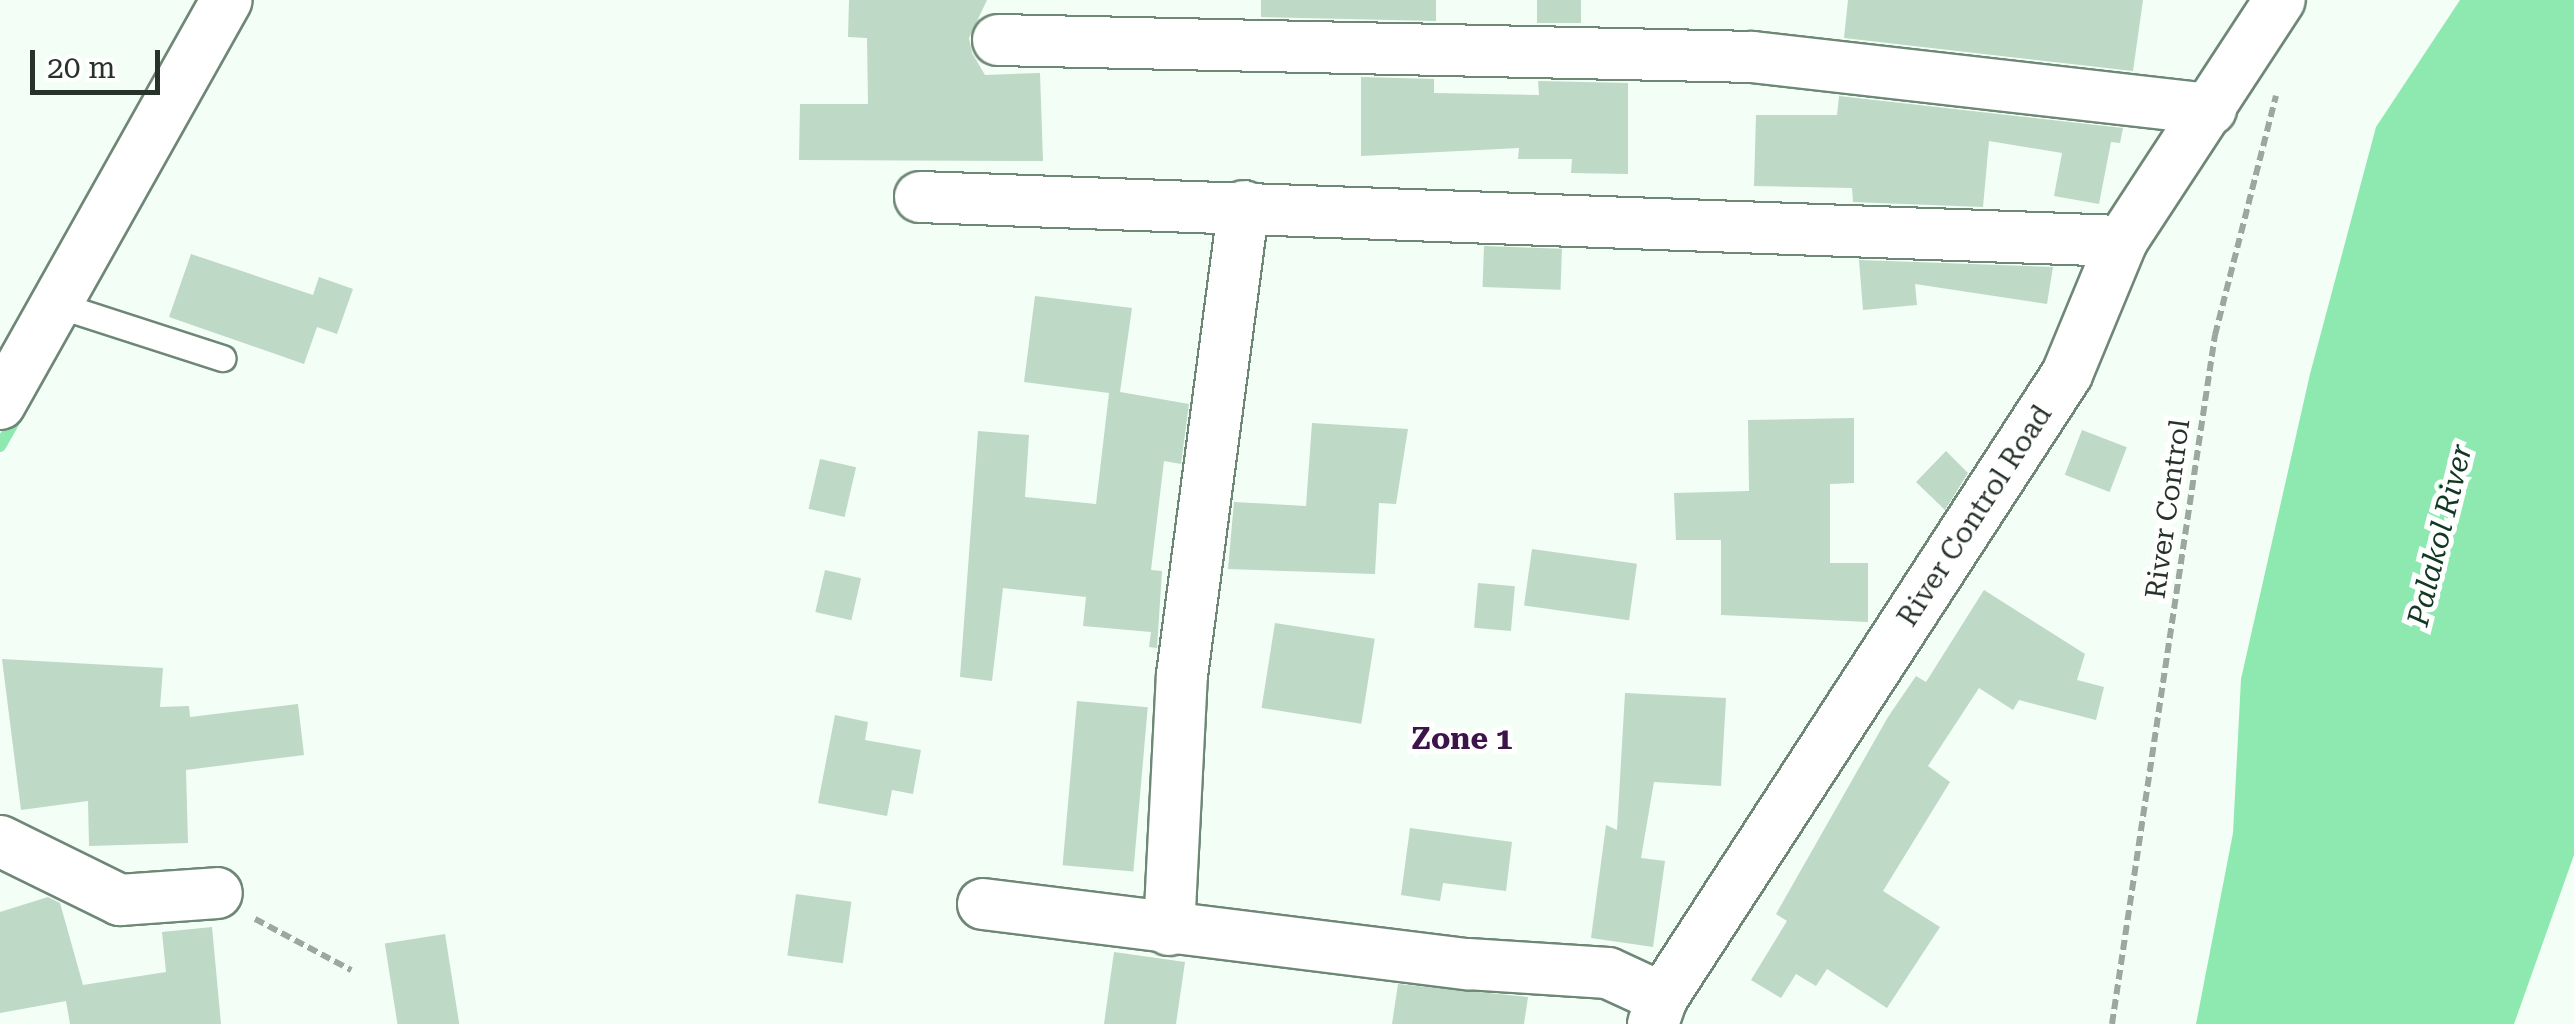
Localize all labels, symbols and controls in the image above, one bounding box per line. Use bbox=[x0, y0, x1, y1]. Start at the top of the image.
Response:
scale bar bbox=[35, 30, 165, 92]
text: 20 m bbox=[47, 50, 116, 85]
street label: River Control Road bbox=[1891, 399, 2059, 633]
street label: River Control bbox=[2139, 417, 2197, 601]
water label: Palakol River bbox=[2400, 440, 2480, 630]
district label: Zone 1 bbox=[1412, 721, 1512, 757]

